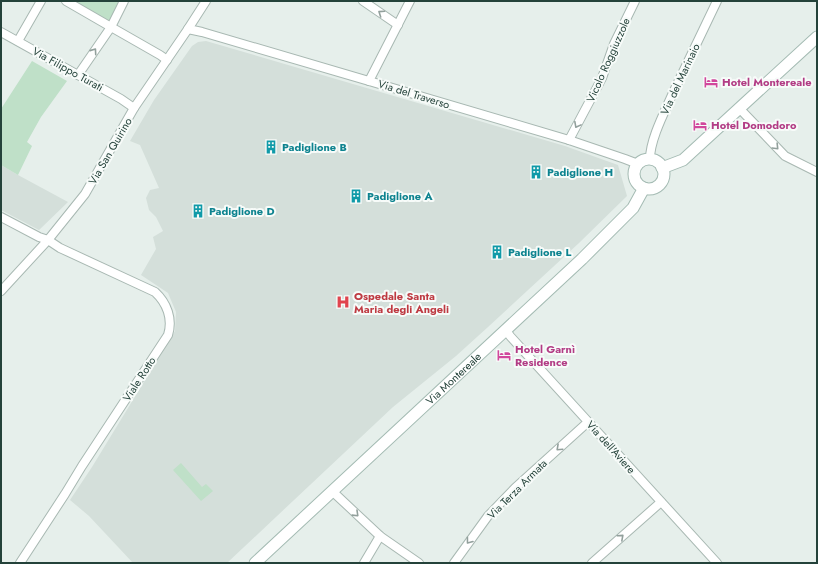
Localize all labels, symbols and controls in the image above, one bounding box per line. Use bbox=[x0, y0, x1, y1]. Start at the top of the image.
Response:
one-way arrow bbox=[378, 11, 385, 18]
street label: Vicolo Roggiuzzole bbox=[582, 15, 634, 105]
street label: Via del Marinaio bbox=[656, 41, 704, 117]
street label: Via Filippo Turati bbox=[30, 43, 106, 95]
one-way arrow bbox=[89, 48, 97, 55]
hotel icon: Hotel Montereale bbox=[703, 74, 719, 90]
place label: Hotel Montereale bbox=[722, 74, 811, 90]
street label: Via del Traverso bbox=[376, 75, 452, 113]
street label: Via San Quirino bbox=[84, 115, 136, 187]
hotel icon: Hotel Domodoro bbox=[692, 117, 708, 133]
place label: Hotel Domodoro bbox=[711, 117, 797, 133]
one-way arrow bbox=[574, 121, 582, 128]
building icon: Padiglione B bbox=[263, 139, 279, 155]
place label: Padiglione B bbox=[282, 139, 347, 155]
one-way arrow bbox=[771, 142, 779, 150]
building icon: Padiglione H bbox=[528, 164, 544, 180]
place label: Padiglione H bbox=[547, 164, 613, 180]
building icon: Padiglione A bbox=[348, 188, 364, 204]
place label: Padiglione A bbox=[367, 188, 433, 204]
building icon: Padiglione D bbox=[190, 203, 206, 219]
place label: Padiglione D bbox=[209, 203, 274, 219]
building icon: Padiglione L bbox=[489, 244, 505, 260]
place label: Padiglione L bbox=[508, 244, 571, 260]
place label: Ospedale Santa Maria degli Angeli bbox=[354, 288, 449, 317]
hospital icon: Ospedale Santa Maria degli Angeli bbox=[335, 294, 351, 310]
place label: Hotel Garnì Residence bbox=[515, 341, 575, 370]
hotel icon: Hotel Garnì Residence bbox=[496, 347, 512, 363]
street label: Via Montereale bbox=[422, 348, 485, 408]
street label: Viale Rotto bbox=[119, 354, 159, 404]
street label: Via dell'Aviere bbox=[583, 417, 639, 477]
one-way arrow bbox=[556, 443, 564, 450]
street label: Via Terza Armata bbox=[483, 455, 551, 523]
one-way arrow bbox=[351, 509, 359, 517]
one-way arrow bbox=[616, 535, 624, 542]
one-way arrow bbox=[467, 537, 474, 544]

